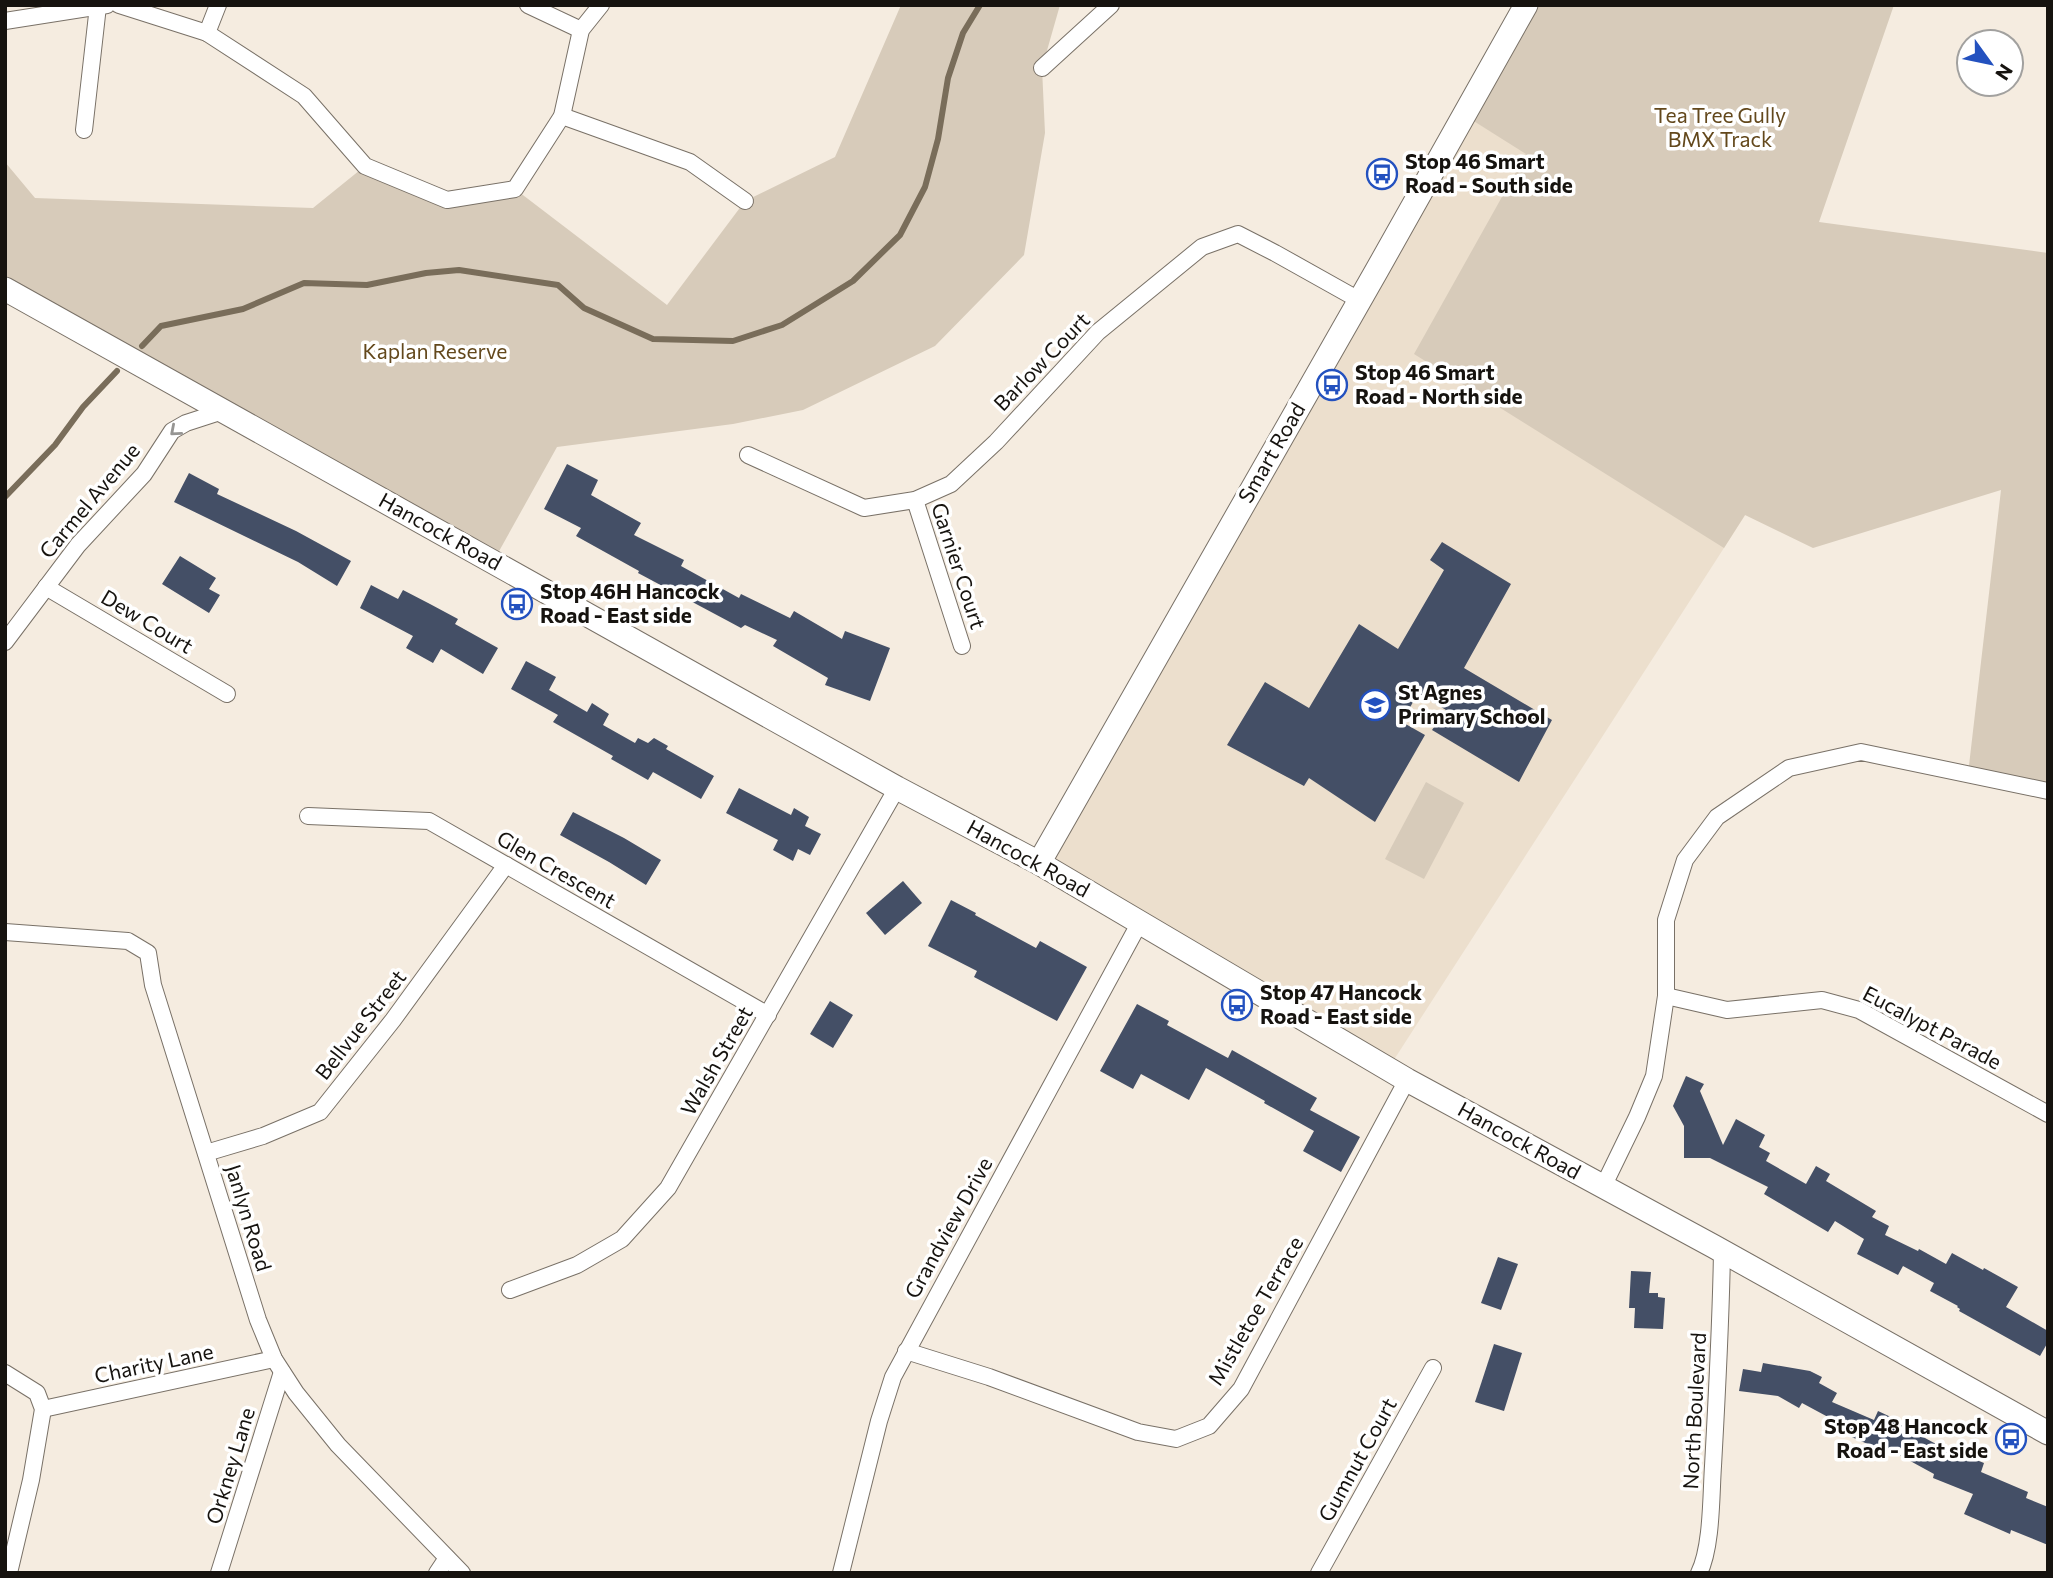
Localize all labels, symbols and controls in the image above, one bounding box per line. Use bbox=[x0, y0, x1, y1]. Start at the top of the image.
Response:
north arrow bbox=[1955, 28, 2025, 98]
text: N bbox=[1991, 60, 2018, 85]
park label: Tea Tree Gully BMX Track bbox=[1654, 102, 1786, 151]
place label: Stop 46 Smart Road - South side bbox=[1405, 148, 1573, 197]
bus stop icon: Stop 46 Smart Road - South side bbox=[1365, 157, 1399, 191]
street label: Barlow Court bbox=[988, 307, 1094, 415]
park label: Kaplan Reserve bbox=[363, 338, 507, 363]
place label: Stop 46 Smart Road - North side bbox=[1355, 359, 1523, 408]
bus stop icon: Stop 46 Smart Road - North side bbox=[1315, 368, 1349, 402]
street label: Smart Road bbox=[1232, 398, 1309, 507]
one-way arrow bbox=[170, 423, 183, 436]
street label: Carmel Avenue bbox=[33, 437, 144, 563]
street label: Hancock Road bbox=[375, 487, 506, 575]
street label: Garnier Court bbox=[927, 499, 992, 632]
place label: Stop 46H Hancock Road - East side bbox=[540, 578, 720, 627]
street label: Dew Court bbox=[97, 584, 198, 658]
bus stop icon: Stop 46H Hancock Road - East side bbox=[500, 587, 534, 621]
place label: St Agnes Primary School bbox=[1398, 679, 1545, 728]
school or university icon: St Agnes Primary School bbox=[1358, 688, 1392, 722]
street label: Hancock Road bbox=[963, 814, 1094, 902]
street label: Glen Crescent bbox=[493, 825, 621, 913]
street label: Bellvue Street bbox=[309, 964, 410, 1084]
place label: Stop 47 Hancock Road - East side bbox=[1260, 979, 1422, 1028]
street label: Eucalypt Parade bbox=[1859, 980, 2006, 1074]
bus stop icon: Stop 47 Hancock Road - East side bbox=[1220, 988, 1254, 1022]
street label: Walsh Street bbox=[674, 1001, 757, 1119]
street label: Hancock Road bbox=[1454, 1096, 1585, 1184]
street label: Grandview Drive bbox=[899, 1152, 997, 1302]
street label: Janlyn Road bbox=[221, 1161, 278, 1274]
street label: Mistletoe Terrace bbox=[1202, 1231, 1308, 1389]
street label: North Boulevard bbox=[1677, 1332, 1710, 1490]
street label: Charity Lane bbox=[92, 1338, 215, 1387]
street label: Gumnut Court bbox=[1312, 1393, 1401, 1525]
street label: Orkney Lane bbox=[200, 1404, 259, 1527]
place label: Stop 48 Hancock Road - East side bbox=[1824, 1413, 1988, 1462]
bus stop icon: Stop 48 Hancock Road - East side bbox=[1994, 1422, 2028, 1456]

